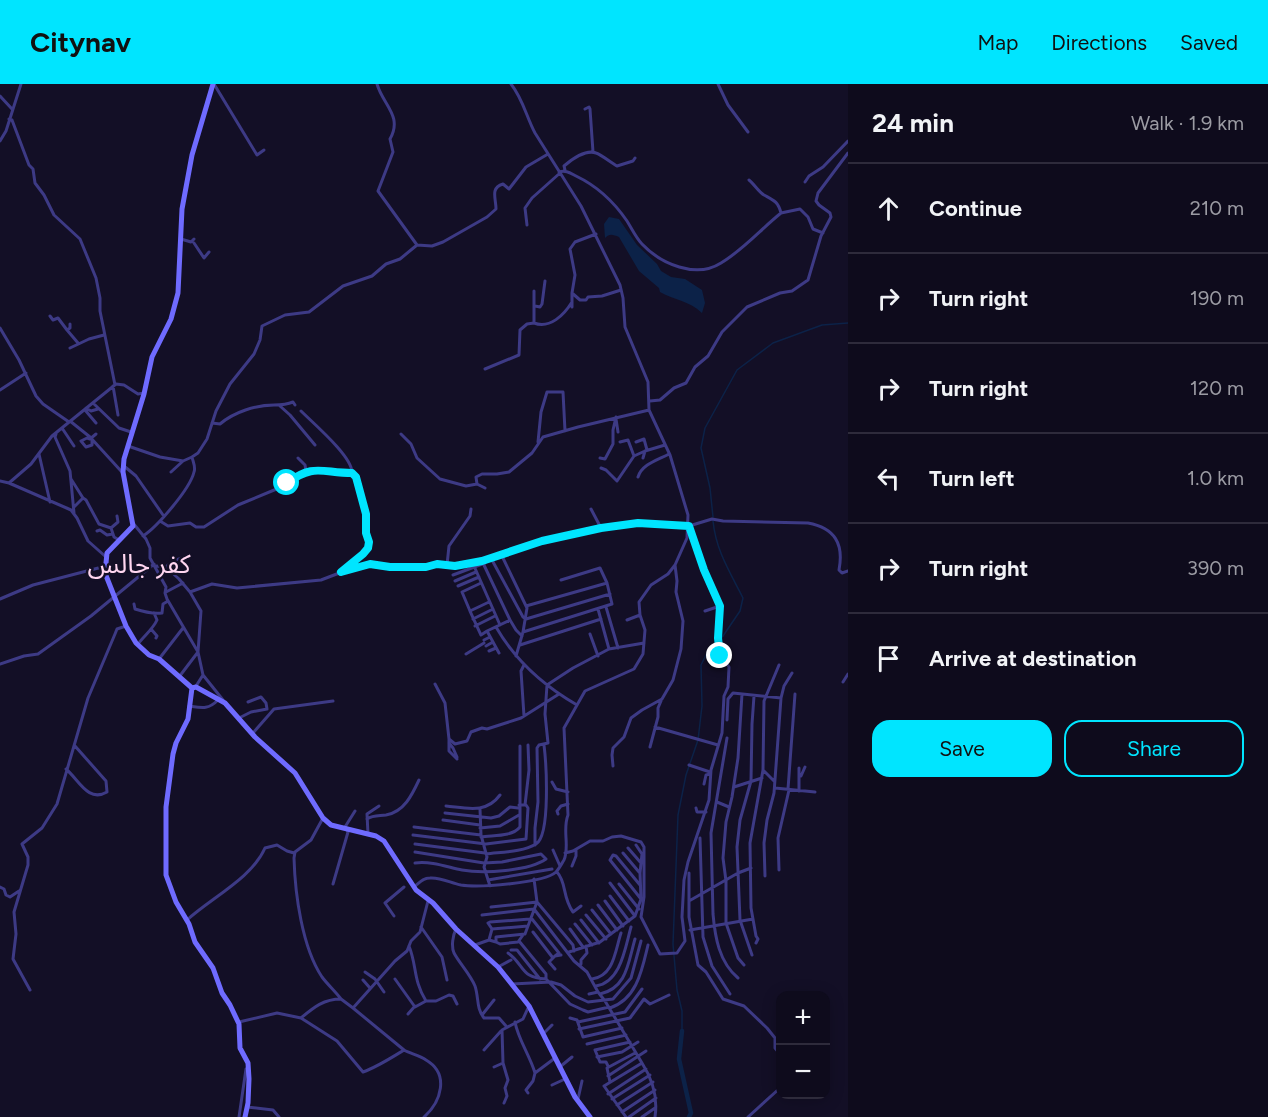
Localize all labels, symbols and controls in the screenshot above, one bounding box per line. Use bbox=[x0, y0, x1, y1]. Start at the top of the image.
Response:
text: Citynav bbox=[30, 25, 131, 59]
text: Map bbox=[977, 30, 1018, 55]
text: Directions bbox=[1051, 30, 1147, 55]
text: Saved bbox=[1180, 30, 1238, 55]
text: 24 min bbox=[872, 107, 954, 139]
text: Walk · 1.9 km bbox=[1131, 111, 1244, 135]
icon: ahead bbox=[872, 192, 905, 225]
text: Continue bbox=[929, 195, 1022, 222]
text: 210 m bbox=[1190, 196, 1244, 220]
icon: right bbox=[872, 282, 905, 315]
text: Turn right bbox=[929, 285, 1028, 312]
text: 190 m bbox=[1190, 286, 1244, 310]
icon: right bbox=[872, 372, 905, 405]
text: Turn right bbox=[929, 375, 1028, 402]
text: 120 m bbox=[1190, 376, 1244, 400]
icon: left bbox=[872, 462, 905, 495]
text: Turn left bbox=[929, 465, 1015, 492]
text: 1.0 km bbox=[1187, 466, 1244, 490]
route start bbox=[273, 469, 299, 495]
district label: كفر جالس bbox=[88, 548, 191, 580]
icon: right bbox=[872, 552, 905, 585]
text: Turn right bbox=[929, 555, 1028, 582]
text: 390 m bbox=[1187, 556, 1244, 580]
route end bbox=[706, 642, 732, 668]
icon: arrive bbox=[872, 642, 905, 675]
text: Arrive at destination bbox=[929, 645, 1137, 672]
button: Save bbox=[872, 720, 1052, 777]
button: Share bbox=[1064, 720, 1244, 777]
map controls bbox=[776, 991, 830, 1099]
button: + bbox=[776, 991, 830, 1045]
button: − bbox=[776, 1045, 830, 1099]

